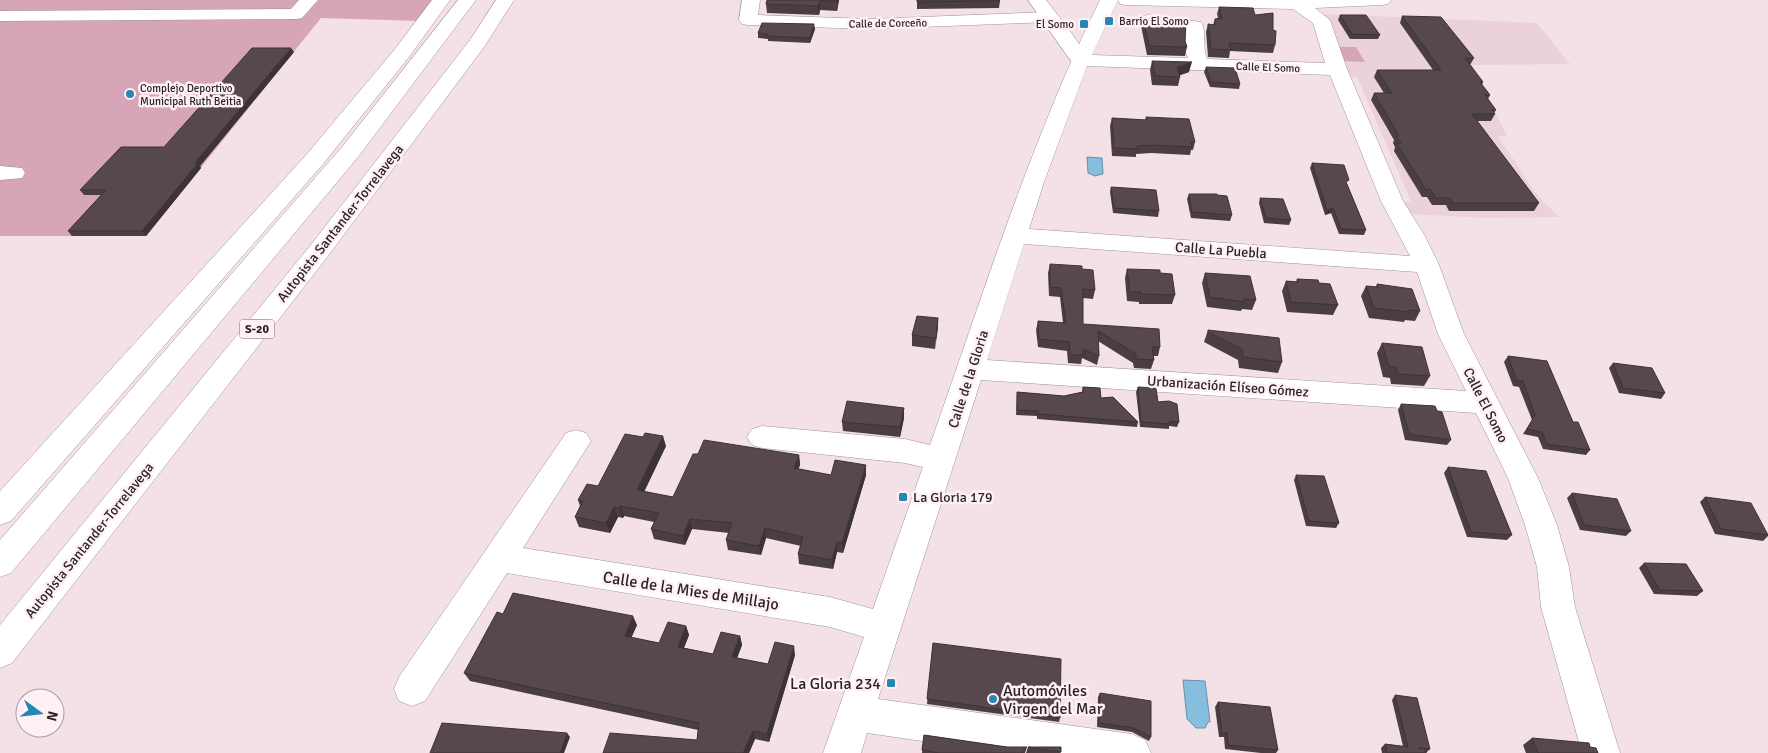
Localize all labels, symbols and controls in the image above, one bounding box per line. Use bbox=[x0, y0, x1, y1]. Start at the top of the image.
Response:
marker: Barrio El Somo bbox=[1103, 15, 1115, 27]
place label: Barrio El Somo bbox=[1119, 15, 1189, 28]
street label: Calle de Corceño bbox=[849, 16, 928, 31]
place label: El Somo bbox=[1036, 18, 1074, 31]
marker: El Somo bbox=[1078, 18, 1090, 30]
street label: Calle El Somo bbox=[1236, 60, 1301, 75]
place label: Complejo Deportivo Municipal Ruth Beitia bbox=[140, 82, 242, 108]
marker: Complejo Deportivo Municipal Ruth Beitia bbox=[124, 88, 136, 100]
street label: Autopista Santander-Torrelavega bbox=[274, 141, 407, 305]
street label: Calle La Puebla bbox=[1175, 239, 1267, 262]
road number: S-20 bbox=[240, 320, 274, 338]
street label: Calle de la Gloria bbox=[945, 328, 992, 430]
street label: Calle El Somo bbox=[1459, 365, 1512, 446]
street label: Urbanización Elíseo Gómez bbox=[1146, 372, 1309, 401]
street label: Autopista Santander-Torrelavega bbox=[21, 459, 157, 622]
place label: La Gloria 179 bbox=[913, 489, 993, 506]
marker: La Gloria 179 bbox=[897, 491, 909, 503]
street label: Calle de la Mies de Millajo bbox=[601, 567, 780, 615]
place label: La Gloria 234 bbox=[790, 674, 881, 694]
marker: La Gloria 234 bbox=[885, 677, 897, 689]
place label: Automóviles Virgen del Mar bbox=[1003, 681, 1103, 719]
north arrow bbox=[15, 688, 65, 738]
marker: Automóviles Virgen del Mar bbox=[987, 693, 999, 705]
text: N bbox=[43, 709, 62, 723]

